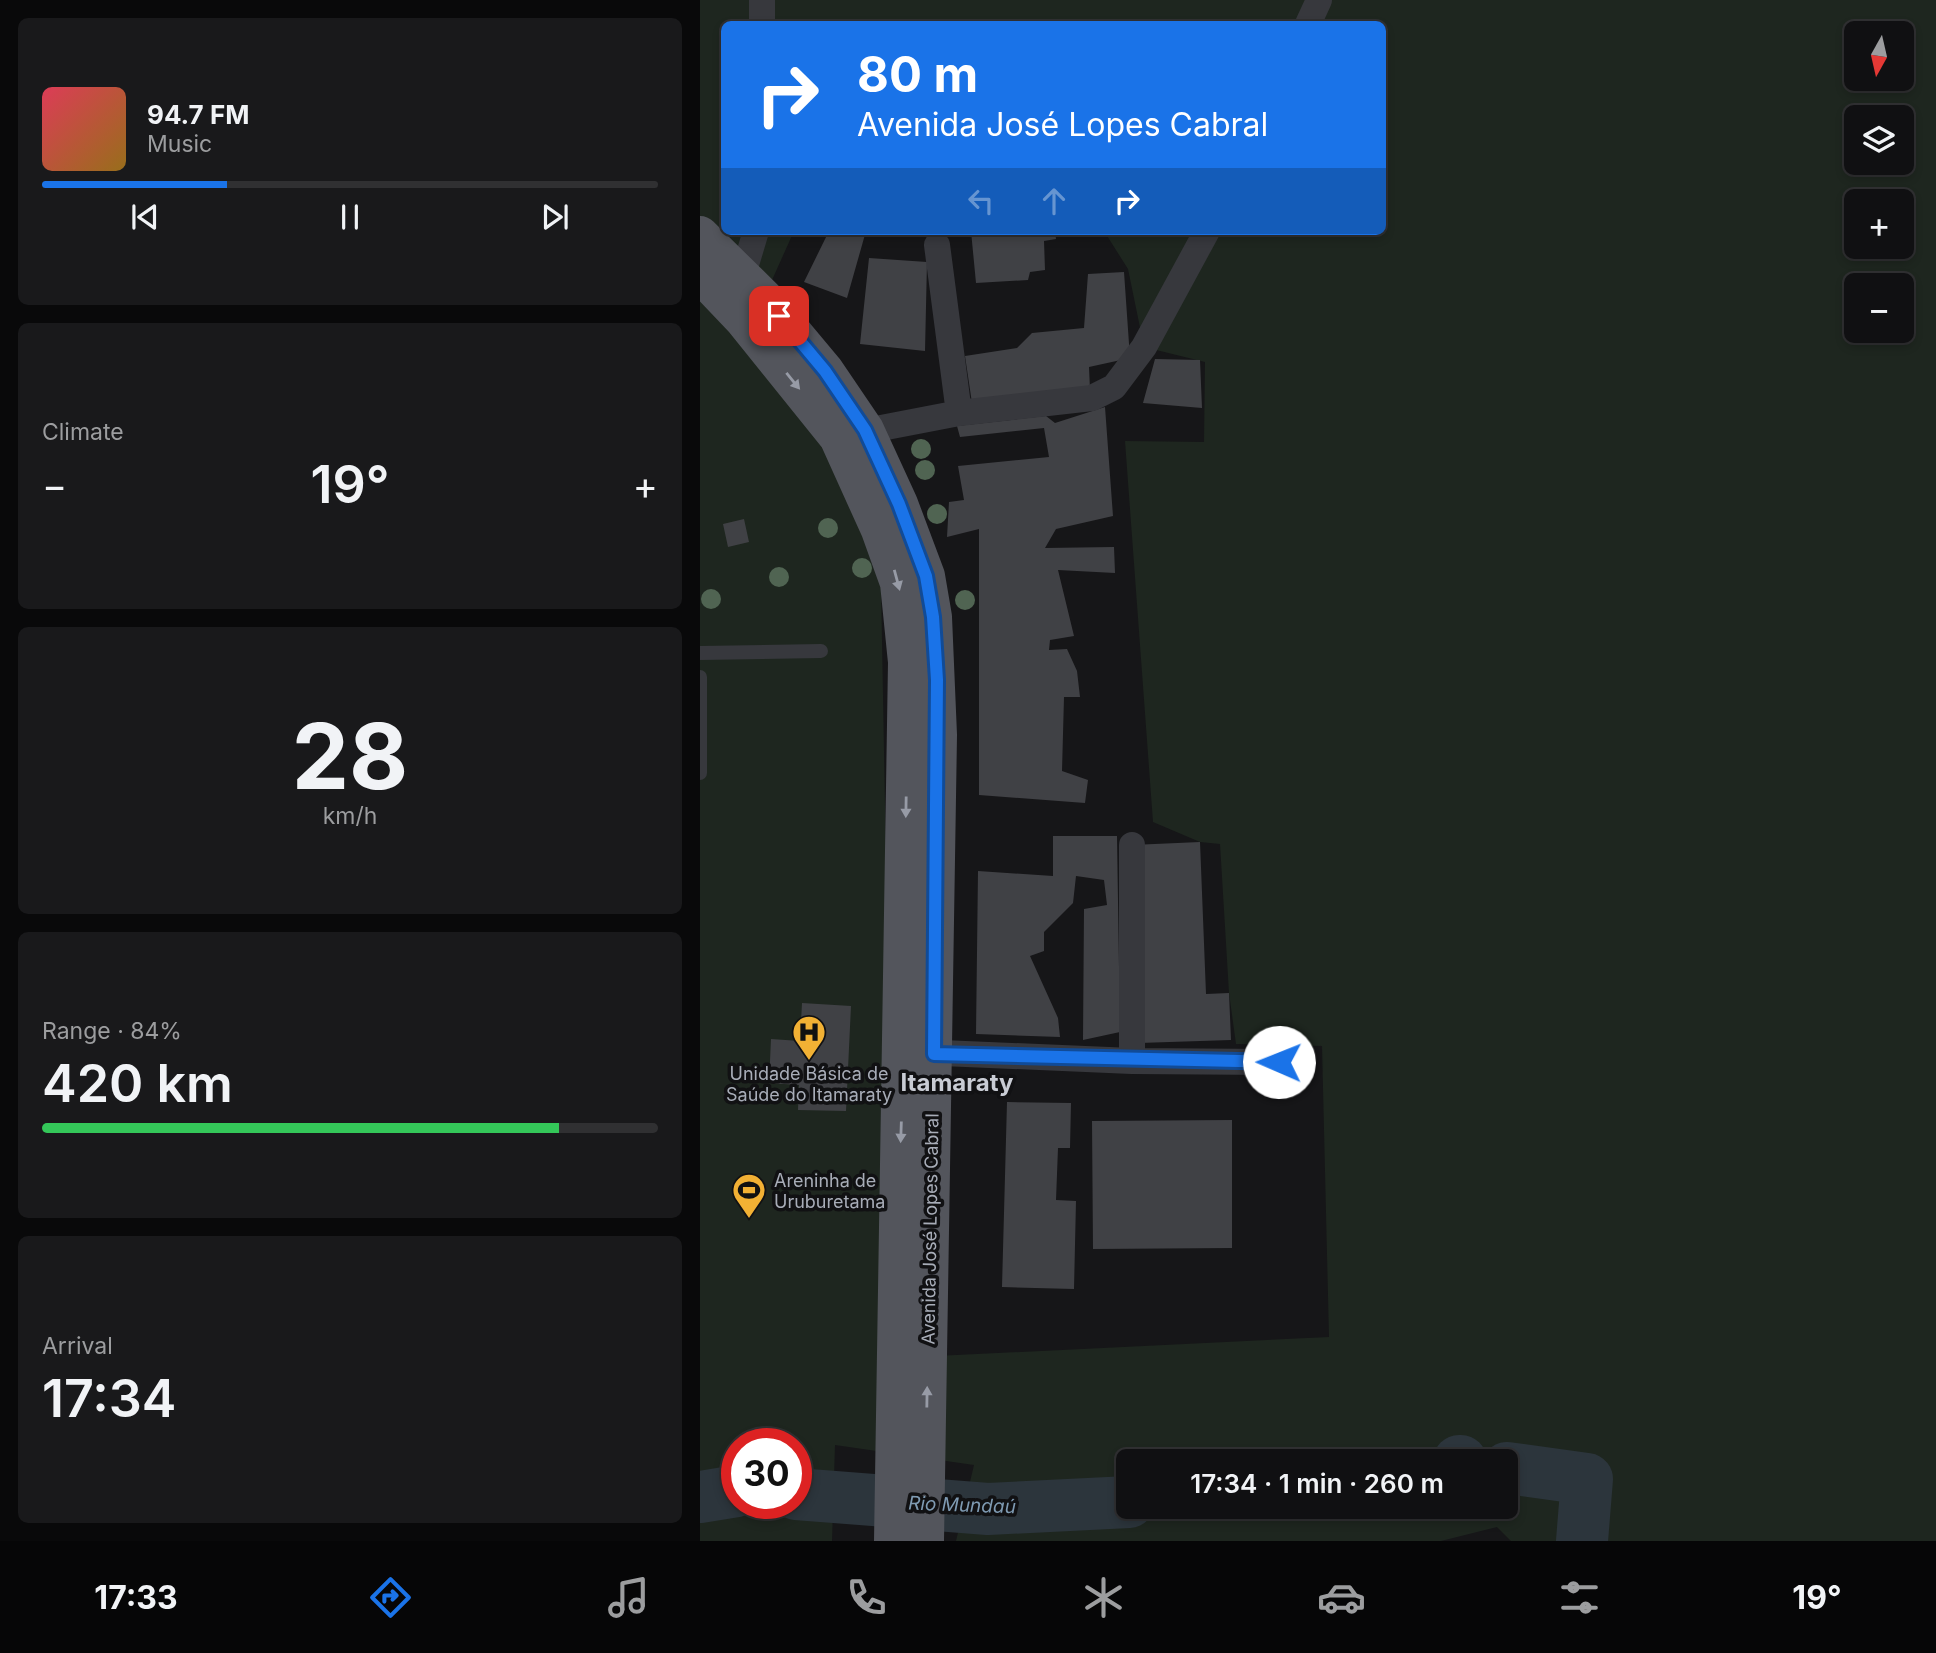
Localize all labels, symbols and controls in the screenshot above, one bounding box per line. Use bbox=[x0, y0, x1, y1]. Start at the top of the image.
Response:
north arrow bbox=[1844, 21, 1914, 91]
map controls bbox=[1844, 21, 1914, 343]
text: 80 m bbox=[857, 45, 978, 104]
icon: right bbox=[742, 49, 833, 140]
text: 94.7 FM bbox=[147, 99, 249, 130]
text: Avenida José Lopes Cabral bbox=[857, 105, 1268, 144]
button: layers bbox=[1844, 105, 1914, 175]
text: Music bbox=[147, 130, 212, 158]
icon: left bbox=[962, 182, 1000, 220]
icon: ahead bbox=[1035, 182, 1073, 220]
icon: right bbox=[1108, 182, 1146, 220]
button: + bbox=[1844, 189, 1914, 259]
icon: previous bbox=[126, 198, 164, 236]
icon: pause bbox=[331, 198, 369, 236]
icon: next bbox=[536, 198, 574, 236]
button: − bbox=[1844, 273, 1914, 343]
pin bbox=[749, 286, 809, 346]
icon: arrive bbox=[760, 297, 798, 335]
one-way arrow bbox=[786, 371, 801, 389]
text: Climate bbox=[42, 418, 124, 446]
text: 19° bbox=[310, 453, 390, 516]
text: − bbox=[42, 462, 67, 508]
text: + bbox=[633, 462, 658, 508]
one-way arrow bbox=[893, 570, 903, 591]
text: 28 bbox=[292, 701, 408, 811]
one-way arrow bbox=[900, 796, 911, 818]
text: km/h bbox=[323, 802, 377, 830]
hospital icon: Unidade Básica de Saúde do Itamaraty bbox=[790, 1013, 828, 1062]
text: Range · 84% bbox=[42, 1017, 182, 1045]
position arrow bbox=[1242, 1025, 1316, 1099]
text: 420 km bbox=[42, 1052, 233, 1115]
place label: Unidade Básica de Saúde do Itamaraty bbox=[726, 1063, 892, 1105]
district label: Itamaraty bbox=[901, 1068, 1014, 1097]
street label: Avenida José Lopes Cabral bbox=[917, 1113, 943, 1345]
one-way arrow bbox=[895, 1122, 907, 1144]
place label: Areninha de Uruburetama bbox=[774, 1170, 885, 1212]
sports icon: Areninha de Uruburetama bbox=[730, 1171, 768, 1220]
text: Arrival bbox=[42, 1332, 113, 1360]
text: 17:34 bbox=[42, 1367, 177, 1430]
one-way arrow bbox=[921, 1386, 933, 1408]
speed limit sign: 30 bbox=[721, 1428, 812, 1519]
text: 17:34 · 1 min · 260 m bbox=[1190, 1468, 1444, 1499]
water label: Rio Mundaú bbox=[908, 1492, 1016, 1518]
icon: directions bbox=[366, 1573, 415, 1622]
icon: music bbox=[604, 1573, 653, 1622]
icon: phone bbox=[842, 1573, 891, 1622]
icon: climate bbox=[1079, 1573, 1128, 1622]
icon: car bbox=[1317, 1573, 1366, 1622]
icon: filters bbox=[1555, 1573, 1604, 1622]
text: 17:33 bbox=[94, 1578, 178, 1617]
text: 19° bbox=[1792, 1578, 1842, 1617]

